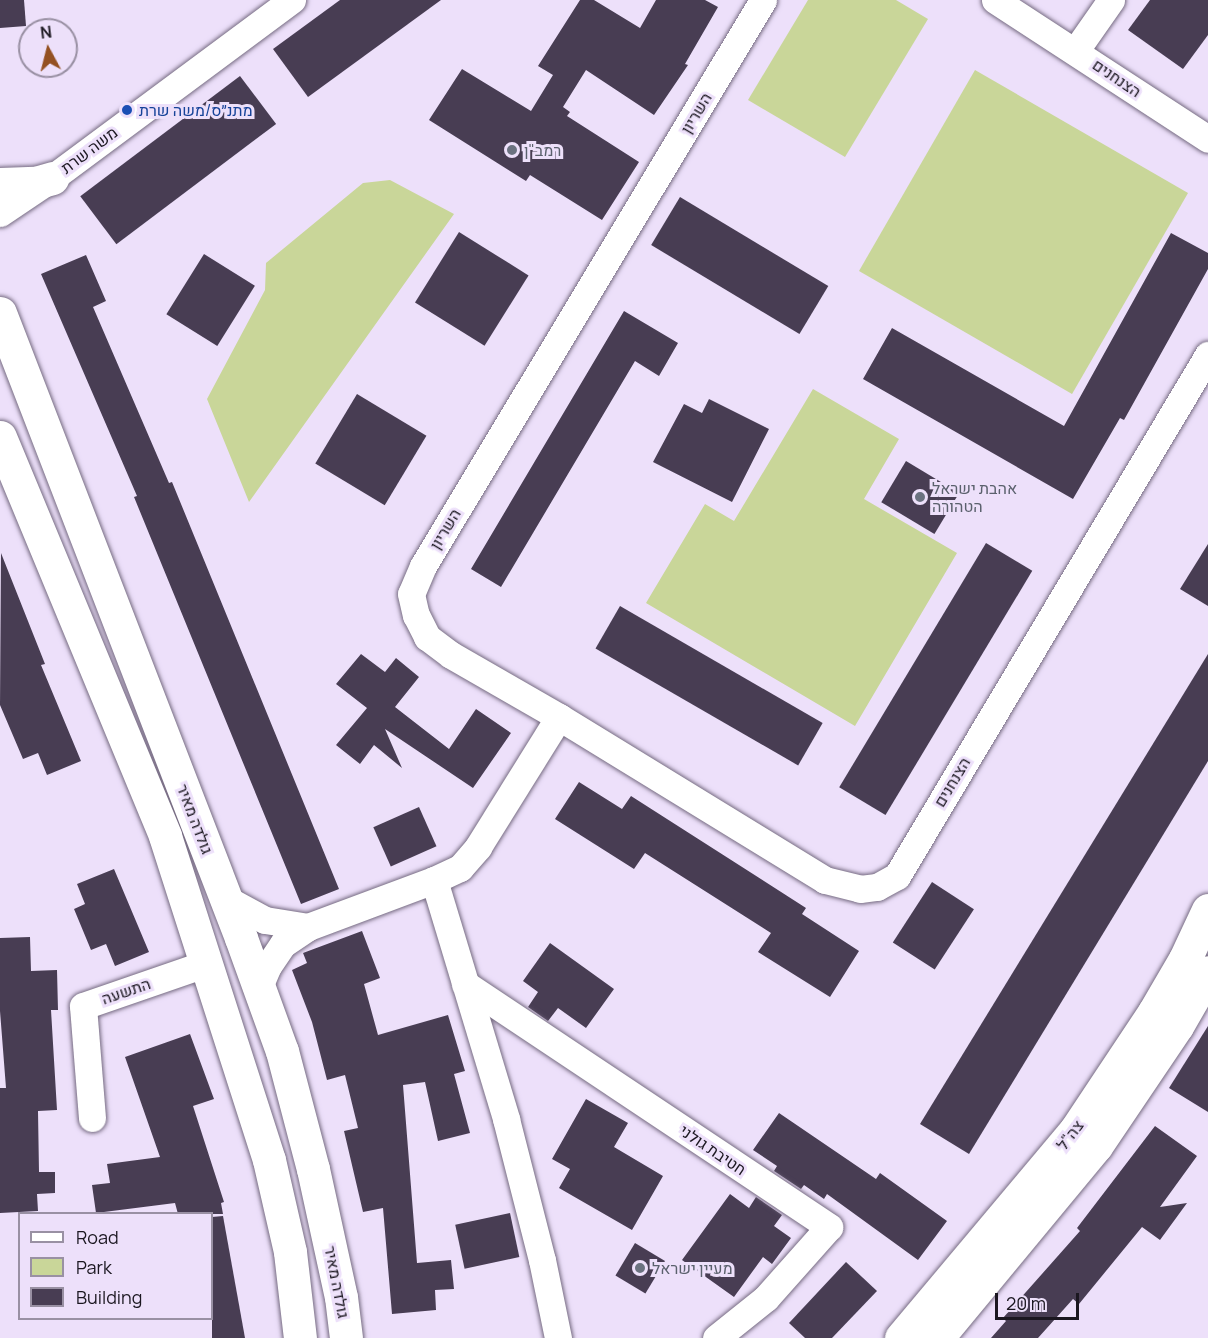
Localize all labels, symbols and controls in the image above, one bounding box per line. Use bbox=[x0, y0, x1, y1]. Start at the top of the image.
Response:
north arrow bbox=[18, 18, 78, 78]
text: N bbox=[39, 21, 53, 44]
street label: הצנחנים bbox=[1089, 55, 1145, 101]
street label: השריון bbox=[676, 89, 716, 137]
place label: מתנ״ס/משה שרת bbox=[139, 100, 253, 120]
marker: מתנ״ס/משה שרת bbox=[120, 103, 134, 117]
street label: משה שרת bbox=[57, 122, 121, 178]
place label: רמב"ן bbox=[524, 140, 561, 160]
marker: רמב"ן bbox=[505, 143, 519, 157]
place label: אהבת ישראל הטהורה bbox=[932, 478, 1017, 516]
marker: אהבת ישראל הטהורה bbox=[913, 490, 927, 504]
street label: השריון bbox=[425, 505, 465, 553]
street label: הצנחנים bbox=[930, 754, 974, 810]
street label: גולדה מאיר bbox=[173, 781, 217, 857]
street label: התשעה bbox=[99, 974, 153, 1008]
street label: צה"ל bbox=[1053, 1116, 1087, 1154]
street label: חטיבת גולני bbox=[676, 1121, 750, 1179]
legend bbox=[18, 1212, 213, 1320]
text: Road bbox=[76, 1225, 119, 1249]
street label: גולדה מאיר bbox=[321, 1244, 353, 1320]
text: Park bbox=[76, 1255, 112, 1279]
place label: מעיין ישראל bbox=[652, 1258, 733, 1278]
marker: מעיין ישראל bbox=[633, 1261, 647, 1275]
scale bar bbox=[998, 1281, 1082, 1319]
text: Building bbox=[76, 1285, 142, 1309]
text: 20 m bbox=[1006, 1291, 1046, 1315]

